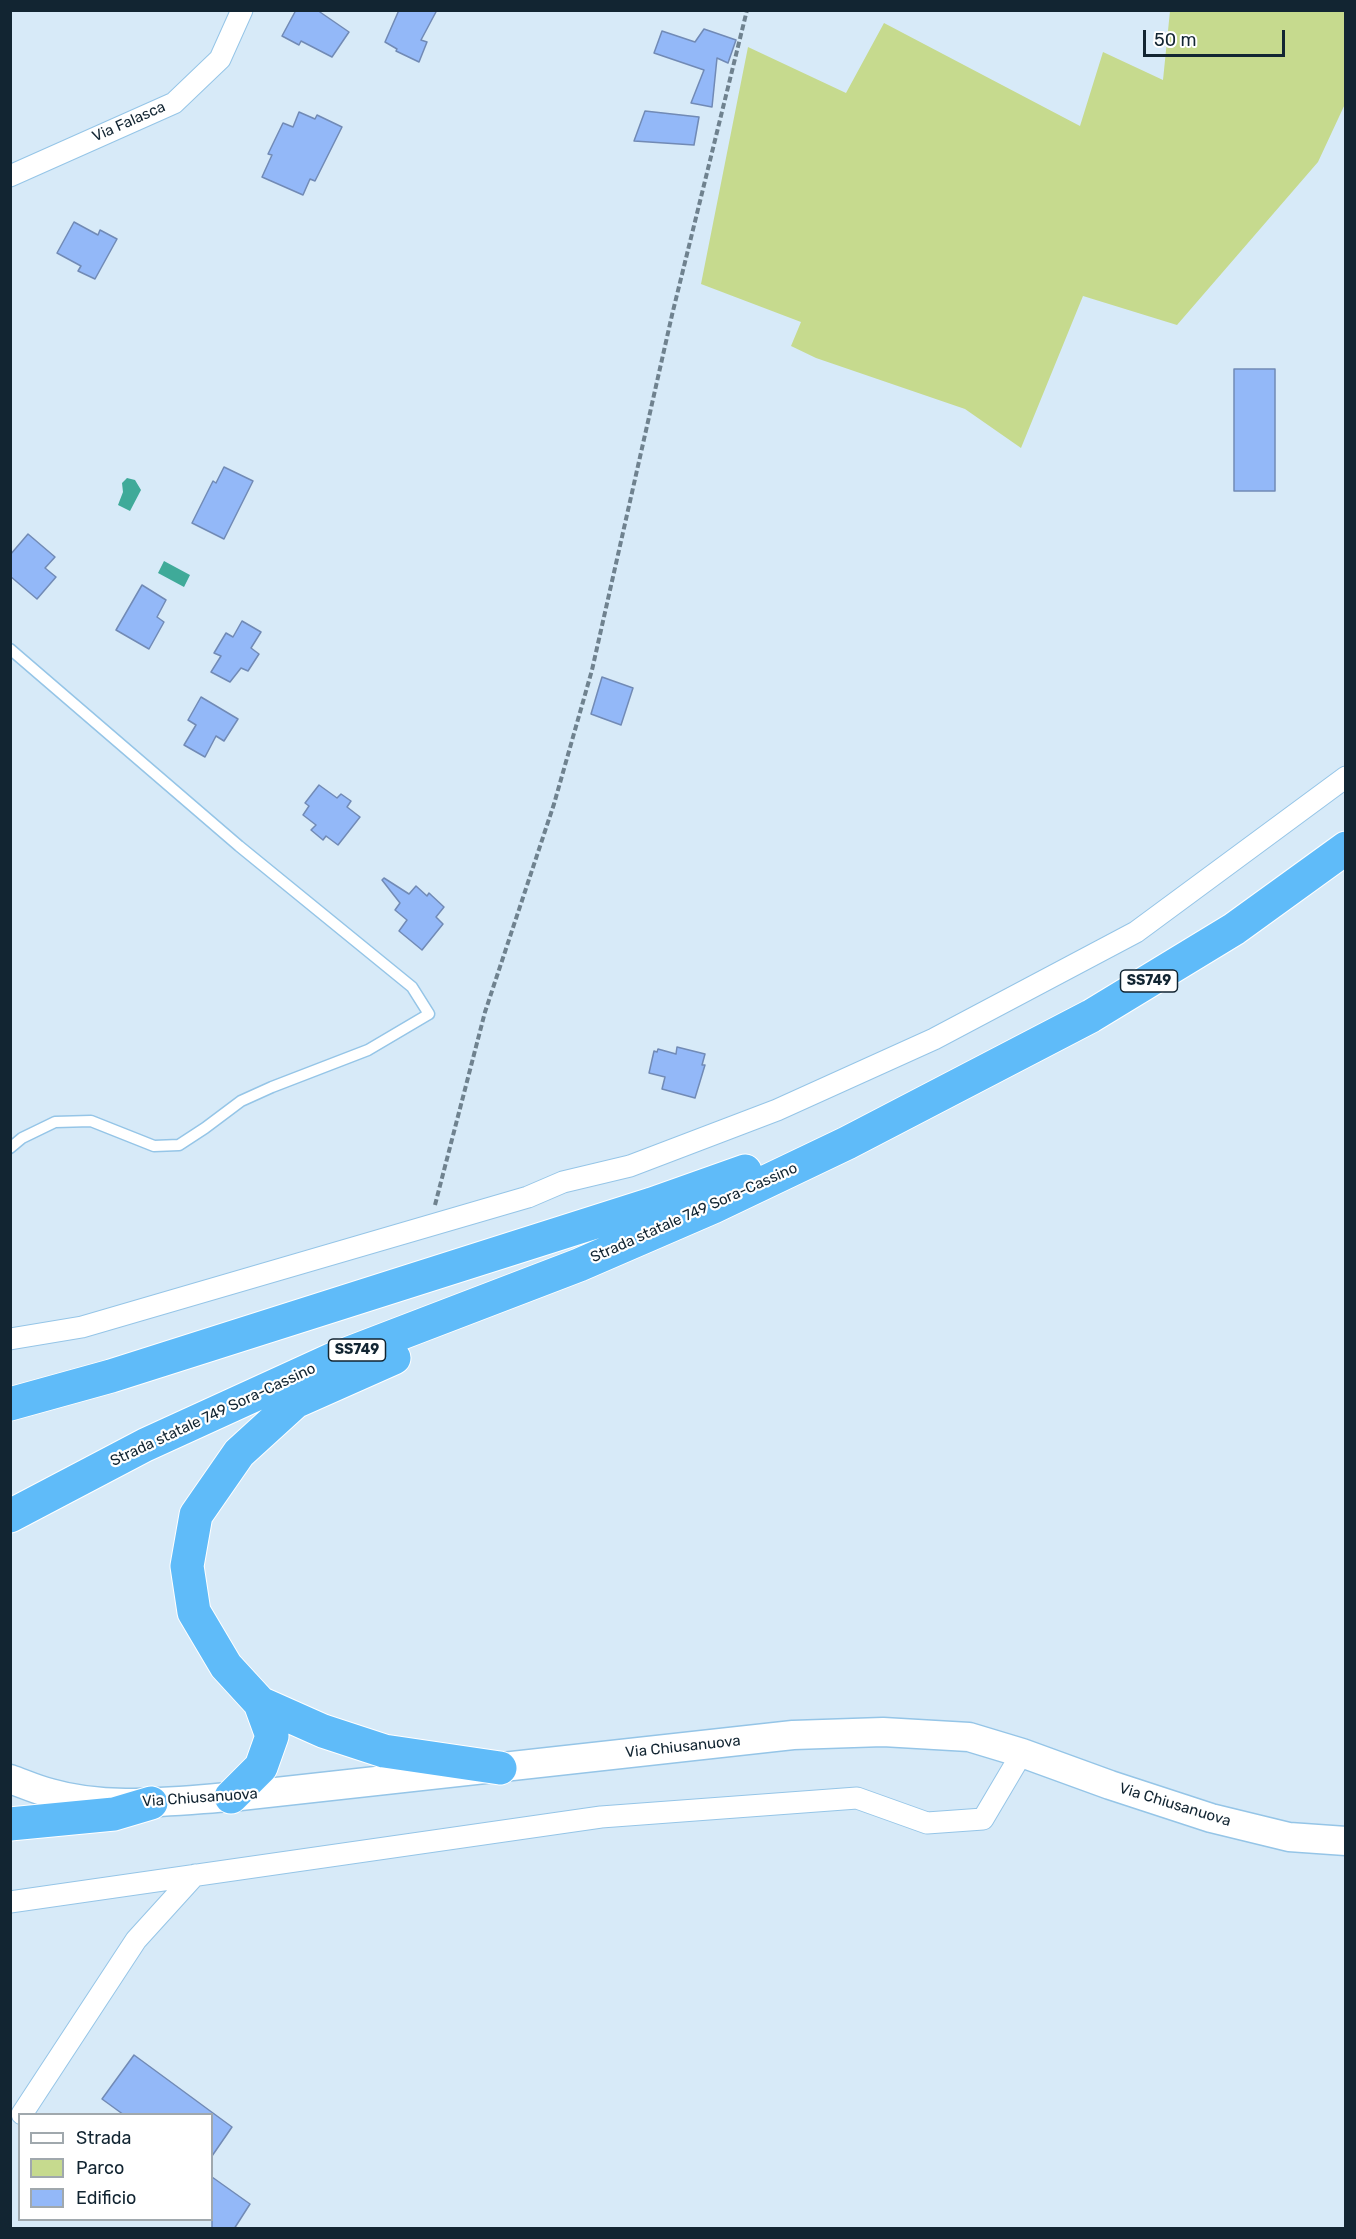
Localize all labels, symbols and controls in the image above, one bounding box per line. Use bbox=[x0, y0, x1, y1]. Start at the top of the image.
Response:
scale bar bbox=[1146, 18, 1288, 56]
text: 50 m bbox=[1154, 29, 1197, 51]
street label: Via Falasca bbox=[90, 98, 168, 146]
road number: SS749 bbox=[1120, 970, 1178, 992]
street label: Strada statale 749 Sora-Cassino bbox=[588, 1159, 800, 1267]
road number: SS749 bbox=[328, 1339, 386, 1361]
street label: Strada statale 749 Sora-Cassino bbox=[108, 1359, 318, 1471]
street label: Via Chiusanuova bbox=[624, 1732, 742, 1762]
street label: Via Chiusanuova bbox=[1117, 1779, 1233, 1831]
street label: Via Chiusanuova bbox=[142, 1785, 258, 1811]
legend bbox=[18, 2113, 213, 2221]
text: Strada bbox=[76, 2127, 132, 2149]
text: Parco bbox=[76, 2157, 124, 2179]
text: Edificio bbox=[76, 2187, 136, 2209]

